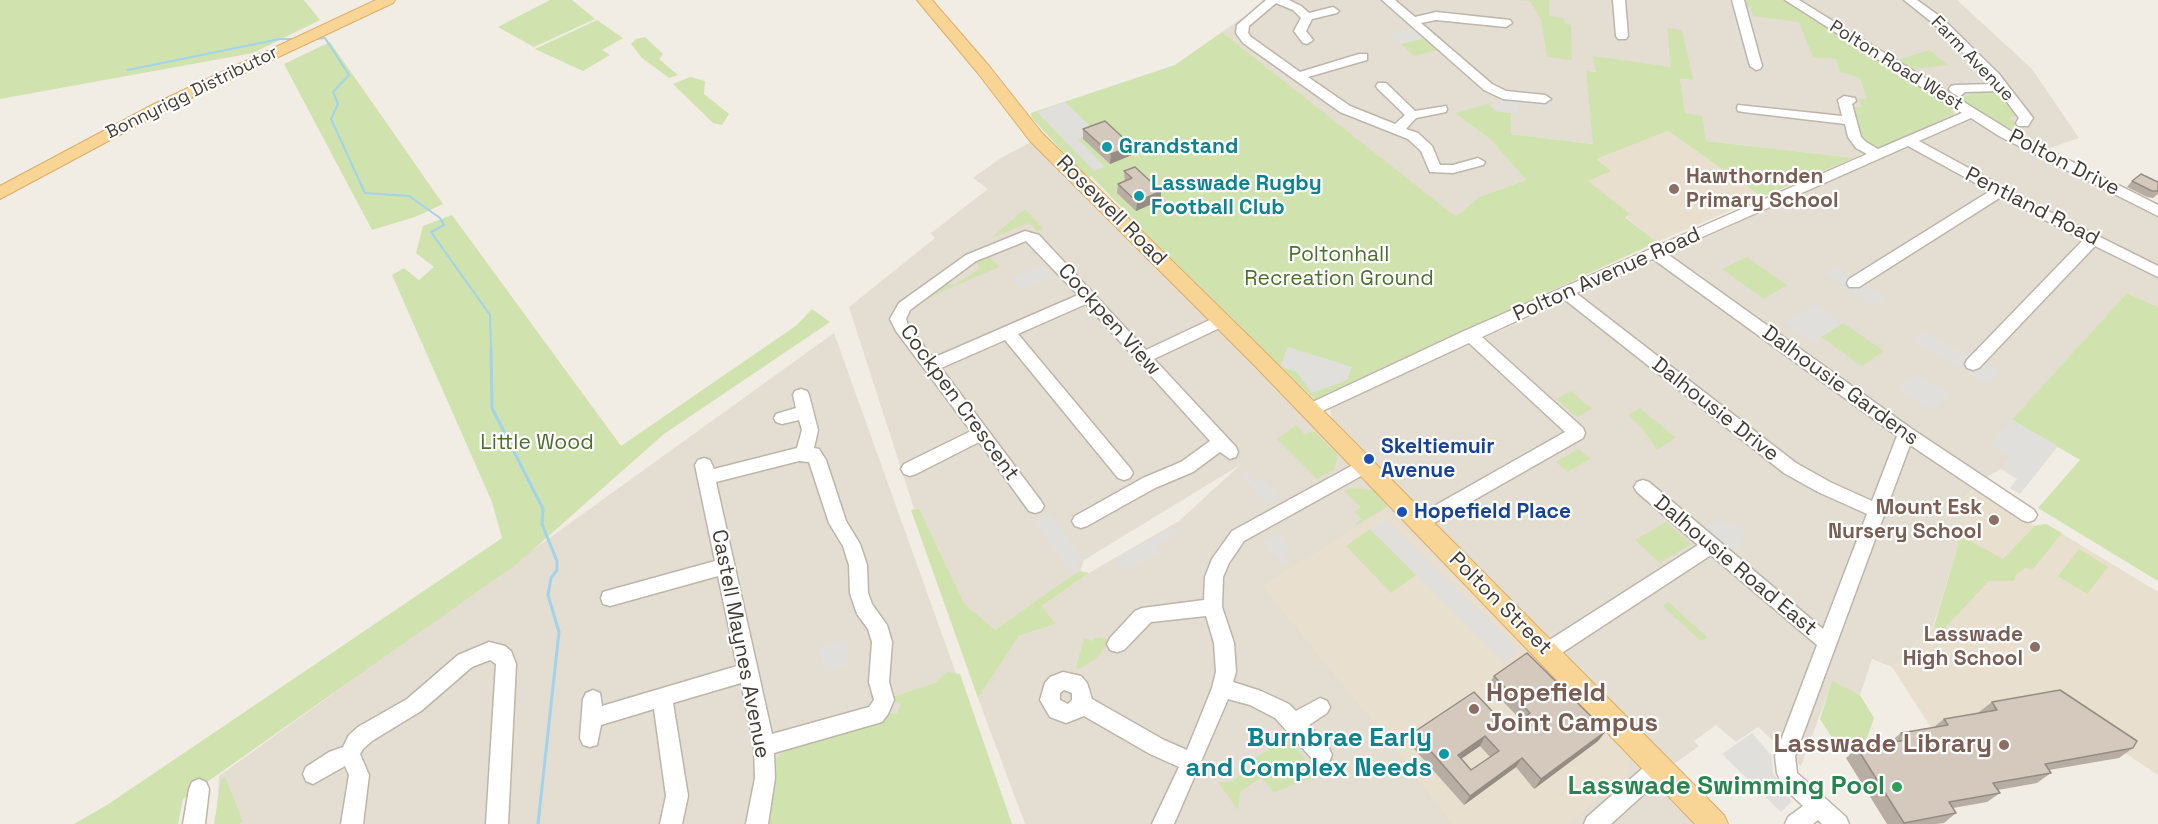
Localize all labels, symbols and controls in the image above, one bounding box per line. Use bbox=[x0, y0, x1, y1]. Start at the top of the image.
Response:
street label: Farm Avenue bbox=[1926, 12, 2018, 106]
street label: Polton Road West bbox=[1825, 16, 1967, 116]
street label: Bonnyrigg Distributor bbox=[103, 42, 281, 144]
street label: Polton Drive bbox=[2004, 124, 2124, 202]
place label: Grandstand bbox=[1119, 134, 1238, 160]
marker: Grandstand bbox=[1100, 140, 1114, 154]
street label: Rosewell Road bbox=[1051, 151, 1171, 271]
street label: Pentland Road bbox=[1961, 162, 2103, 252]
place label: Hawthornden Primary School bbox=[1686, 164, 1839, 214]
place label: Lasswade Rugby Football Club bbox=[1151, 171, 1322, 221]
marker: Hawthornden Primary School bbox=[1667, 182, 1681, 196]
marker: Lasswade Rugby Football Club bbox=[1132, 189, 1146, 203]
street label: Polton Avenue Road bbox=[1510, 222, 1704, 328]
park label: Poltonhall Recreation Ground bbox=[1244, 242, 1434, 292]
street label: Cockpen View bbox=[1052, 259, 1166, 381]
street label: Cockpen Crescent bbox=[894, 320, 1024, 486]
street label: Dalhousie Gardens bbox=[1757, 321, 1923, 451]
street label: Dalhousie Drive bbox=[1646, 353, 1784, 467]
park label: Little Wood bbox=[480, 430, 594, 456]
place label: Skeltiemuir Avenue bbox=[1381, 434, 1495, 484]
marker: Skeltiemuir Avenue bbox=[1362, 452, 1376, 466]
street label: Dalhousie Road East bbox=[1648, 490, 1822, 642]
place label: Mount Esk Nursery School bbox=[1828, 495, 1982, 545]
place label: Hopefield Place bbox=[1414, 499, 1571, 525]
marker: Hopefield Place bbox=[1395, 505, 1409, 519]
marker: Mount Esk Nursery School bbox=[1987, 513, 2001, 527]
street label: Castell Maynes Avenue bbox=[705, 527, 775, 761]
street label: Polton Street bbox=[1443, 547, 1557, 661]
place label: Lasswade High School bbox=[1903, 622, 2023, 672]
marker: Lasswade High School bbox=[2028, 640, 2042, 654]
place label: Hopefield Joint Campus bbox=[1486, 678, 1658, 740]
marker: Hopefield Joint Campus bbox=[1467, 702, 1481, 716]
place label: Burnbrae Early and Complex Needs bbox=[1186, 723, 1432, 784]
place label: Lasswade Library bbox=[1773, 729, 1992, 761]
marker: Lasswade Library bbox=[1997, 738, 2011, 752]
marker: Burnbrae Early and Complex Needs bbox=[1437, 747, 1451, 761]
place label: Lasswade Swimming Pool bbox=[1568, 771, 1885, 803]
marker: Lasswade Swimming Pool bbox=[1890, 780, 1904, 794]

